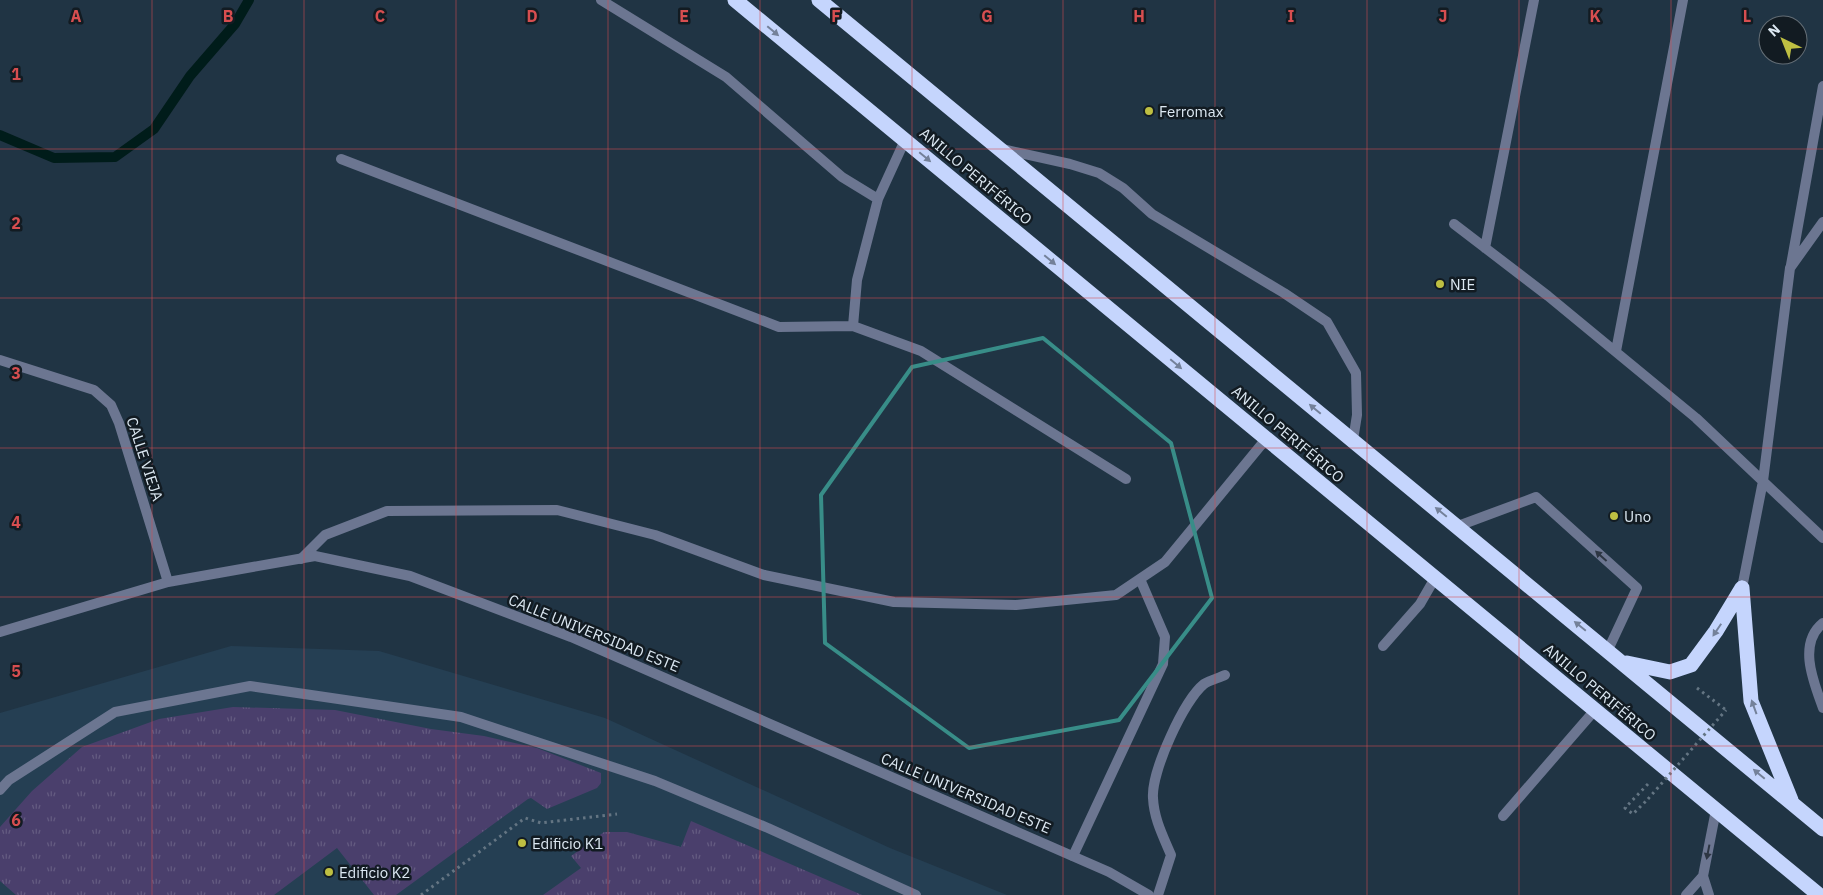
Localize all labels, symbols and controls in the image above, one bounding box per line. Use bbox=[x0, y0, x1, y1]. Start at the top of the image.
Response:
text: A bbox=[71, 6, 82, 26]
text: B bbox=[223, 6, 234, 26]
text: C bbox=[375, 6, 385, 26]
text: D bbox=[526, 6, 538, 26]
text: E bbox=[679, 6, 689, 26]
text: F bbox=[831, 6, 841, 26]
text: G bbox=[981, 6, 993, 26]
text: H bbox=[1133, 6, 1145, 26]
text: I bbox=[1288, 6, 1295, 26]
text: J bbox=[1439, 6, 1447, 26]
text: K bbox=[1589, 6, 1601, 26]
text: L bbox=[1743, 6, 1751, 26]
north arrow bbox=[1758, 15, 1808, 65]
text: N bbox=[1764, 20, 1784, 41]
one-way arrow bbox=[767, 25, 779, 36]
text: 1 bbox=[11, 64, 21, 84]
place label: Ferromax bbox=[1159, 102, 1224, 121]
marker: Ferromax bbox=[1143, 105, 1155, 117]
street label: ANILLO PERIFÉRICO bbox=[916, 123, 1036, 229]
one-way arrow bbox=[918, 151, 931, 162]
text: 2 bbox=[11, 213, 21, 233]
one-way arrow bbox=[1044, 255, 1057, 266]
place label: NIE bbox=[1450, 275, 1475, 294]
marker: NIE bbox=[1434, 278, 1446, 290]
one-way arrow bbox=[1169, 358, 1182, 369]
text: 3 bbox=[11, 363, 21, 383]
street label: ANILLO PERIFÉRICO bbox=[1228, 381, 1348, 487]
one-way arrow bbox=[1309, 404, 1321, 415]
street label: CALLE VIEJA bbox=[123, 415, 168, 504]
one-way arrow bbox=[1434, 507, 1447, 518]
place label: Uno bbox=[1624, 507, 1651, 526]
marker: Uno bbox=[1608, 510, 1620, 522]
text: 4 bbox=[11, 512, 21, 532]
one-way arrow bbox=[1595, 550, 1608, 561]
street label: CALLE UNIVERSIDAD ESTE bbox=[506, 590, 682, 676]
one-way arrow bbox=[1574, 621, 1587, 632]
one-way arrow bbox=[1712, 623, 1722, 637]
street label: ANILLO PERIFÉRICO bbox=[1540, 639, 1660, 745]
text: 5 bbox=[11, 661, 21, 681]
one-way arrow bbox=[1750, 700, 1757, 715]
street label: CALLE UNIVERSIDAD ESTE bbox=[878, 749, 1054, 837]
one-way arrow bbox=[1753, 769, 1766, 780]
text: 6 bbox=[11, 810, 21, 830]
place label: Edificio K1 bbox=[532, 834, 603, 853]
marker: Edificio K1 bbox=[516, 837, 528, 849]
one-way arrow bbox=[1703, 845, 1711, 861]
place label: Edificio K2 bbox=[339, 863, 410, 882]
marker: Edificio K2 bbox=[323, 866, 335, 878]

